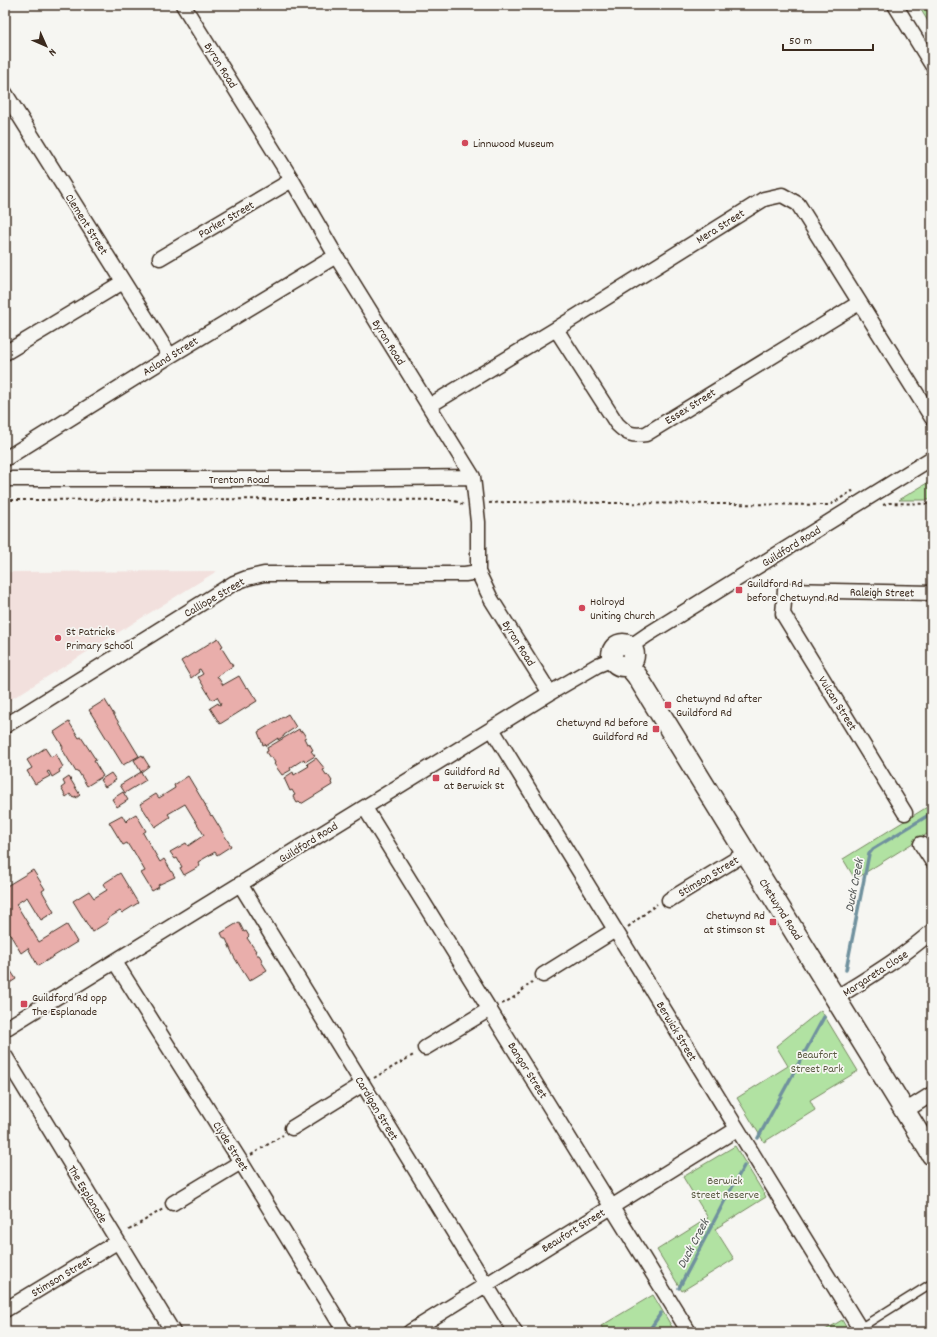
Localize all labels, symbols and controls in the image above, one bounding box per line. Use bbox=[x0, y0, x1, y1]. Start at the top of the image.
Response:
north arrow bbox=[26, 26, 66, 66]
scale bar bbox=[783, 26, 873, 52]
text: 50 m bbox=[789, 33, 812, 50]
street label: Byron Road bbox=[199, 40, 240, 92]
text: N bbox=[44, 44, 59, 60]
place label: Linnwood Museum bbox=[473, 136, 554, 153]
marker: Linnwood Museum bbox=[460, 138, 470, 148]
street label: Clement Street bbox=[60, 191, 112, 259]
street label: Parker Street bbox=[196, 197, 258, 243]
street label: Mera Street bbox=[693, 205, 749, 249]
street label: Byron Road bbox=[367, 317, 408, 369]
street label: Acland Street bbox=[140, 333, 202, 381]
street label: Essex Street bbox=[662, 385, 720, 430]
street label: Trenton Road bbox=[209, 472, 269, 489]
street label: Guildford Road bbox=[759, 522, 825, 572]
street label: Calliope Street bbox=[181, 574, 249, 623]
place label: Guildford Rd before Chetwynd Rd bbox=[747, 576, 839, 607]
street label: Raleigh Street bbox=[850, 584, 915, 603]
marker: Guildford Rd before Chetwynd Rd bbox=[734, 585, 744, 595]
place label: Holroyd Uniting Church bbox=[590, 594, 655, 625]
marker: Holroyd Uniting Church bbox=[577, 603, 587, 613]
street label: Byron Road bbox=[497, 618, 538, 670]
place label: St Patricks Primary School bbox=[66, 624, 133, 655]
marker: St Patricks Primary School bbox=[53, 633, 63, 643]
street label: Vulcan Street bbox=[813, 673, 861, 735]
place label: Chetwynd Rd after Guildford Rd bbox=[676, 691, 762, 722]
marker: Chetwynd Rd after Guildford Rd bbox=[663, 700, 673, 710]
place label: Chetwynd Rd before Guildford Rd bbox=[556, 715, 648, 746]
marker: Chetwynd Rd before Guildford Rd bbox=[651, 724, 661, 734]
place label: Guildford Rd at Berwick St bbox=[444, 764, 505, 795]
marker: Guildford Rd at Berwick St bbox=[431, 773, 441, 783]
street label: Guildford Road bbox=[276, 818, 342, 868]
street label: Stimson Street bbox=[675, 852, 743, 902]
water label: Duck Creek bbox=[841, 856, 870, 914]
street label: Chetwynd Road bbox=[754, 876, 806, 944]
place label: Chetwynd Rd at Stimson St bbox=[704, 908, 766, 939]
marker: Chetwynd Rd at Stimson St bbox=[768, 917, 778, 927]
street label: Margareta Close bbox=[840, 947, 912, 1002]
place label: Guildford Rd opp The Esplanade bbox=[32, 990, 107, 1021]
marker: Guildford Rd opp The Esplanade bbox=[19, 999, 29, 1009]
street label: Berwick Street bbox=[651, 999, 701, 1065]
street label: Bangor Street bbox=[503, 1039, 551, 1103]
park label: Beaufort Street Park bbox=[791, 1047, 843, 1078]
street label: Cardigan Street bbox=[350, 1073, 402, 1145]
street label: Clyde Street bbox=[208, 1118, 252, 1176]
street label: The Esplanade bbox=[63, 1163, 111, 1227]
park label: Berwick Street Reserve bbox=[691, 1173, 759, 1204]
street label: Beaufort Street bbox=[539, 1205, 609, 1258]
water label: Duck Creek bbox=[673, 1214, 716, 1272]
street label: Stimson Street bbox=[28, 1252, 96, 1302]

